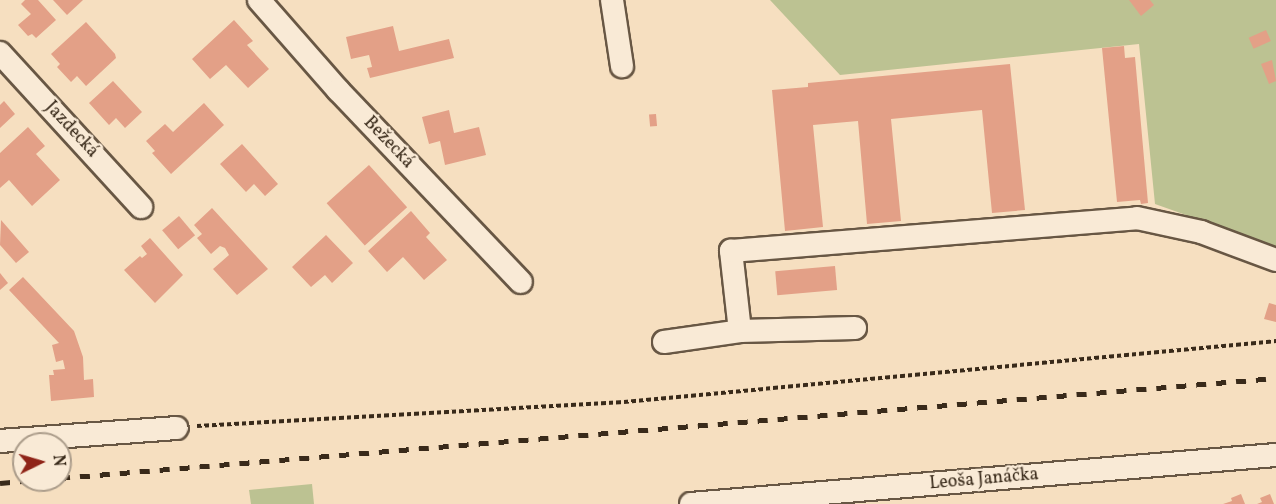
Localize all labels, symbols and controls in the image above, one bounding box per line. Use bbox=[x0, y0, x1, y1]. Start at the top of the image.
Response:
street label: Jazdecká bbox=[40, 97, 102, 163]
street label: Bežecká bbox=[358, 113, 418, 173]
north arrow bbox=[12, 432, 72, 492]
text: N bbox=[46, 454, 69, 467]
street label: Leoša Janáčka bbox=[929, 464, 1039, 496]

